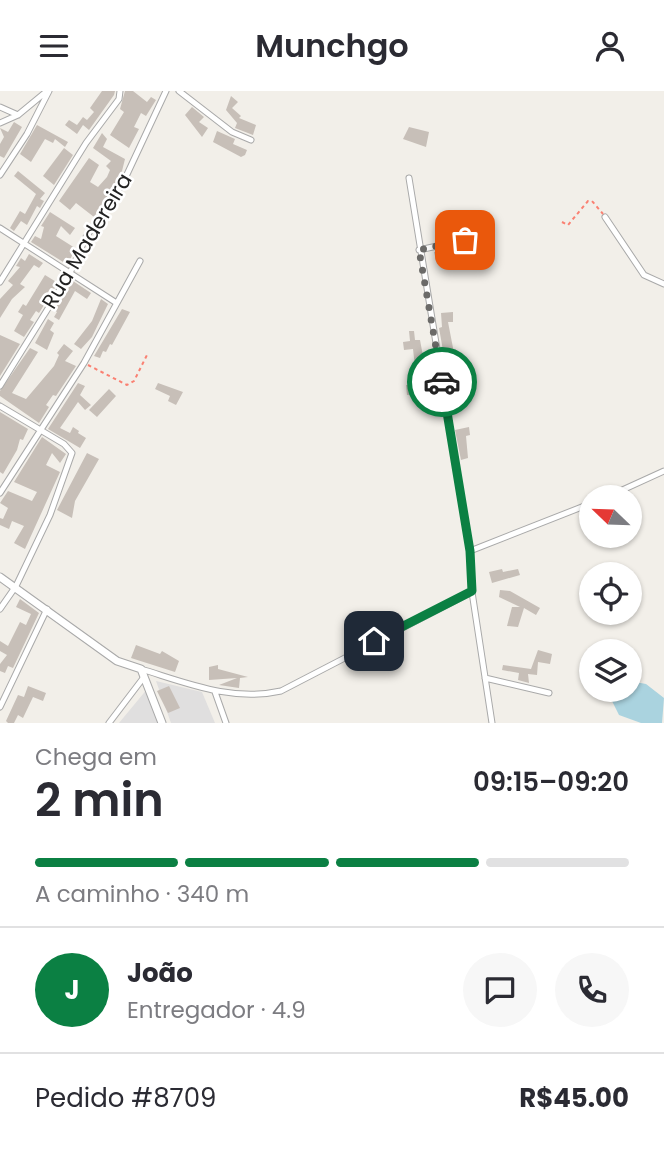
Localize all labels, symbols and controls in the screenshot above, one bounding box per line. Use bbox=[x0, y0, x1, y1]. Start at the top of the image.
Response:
text: Munchgo bbox=[255, 23, 409, 68]
icon: menu bbox=[35, 27, 73, 65]
icon: person bbox=[591, 27, 629, 65]
street label: Rua Madereira bbox=[35, 167, 139, 314]
pin bbox=[435, 210, 495, 270]
icon: bag bbox=[446, 221, 484, 259]
courier bbox=[407, 347, 477, 417]
icon: car bbox=[423, 363, 461, 401]
north arrow bbox=[579, 485, 642, 548]
map controls bbox=[579, 485, 642, 702]
button: locate bbox=[579, 562, 642, 625]
pin bbox=[344, 611, 404, 671]
icon: home bbox=[355, 622, 393, 660]
button: layers bbox=[579, 639, 642, 702]
text: Chega em bbox=[35, 741, 157, 773]
text: 09:15–09:20 bbox=[473, 764, 629, 800]
text: 2 min bbox=[35, 768, 164, 832]
text: A caminho · 340 m bbox=[35, 878, 249, 910]
button: chat bbox=[463, 953, 537, 1027]
button: phone bbox=[555, 953, 629, 1027]
text: João bbox=[127, 955, 193, 991]
text: J bbox=[64, 972, 80, 1008]
text: Entregador · 4.9 bbox=[127, 994, 306, 1026]
text: Pedido #8709 bbox=[35, 1080, 216, 1116]
text: R$45.00 bbox=[519, 1080, 629, 1116]

